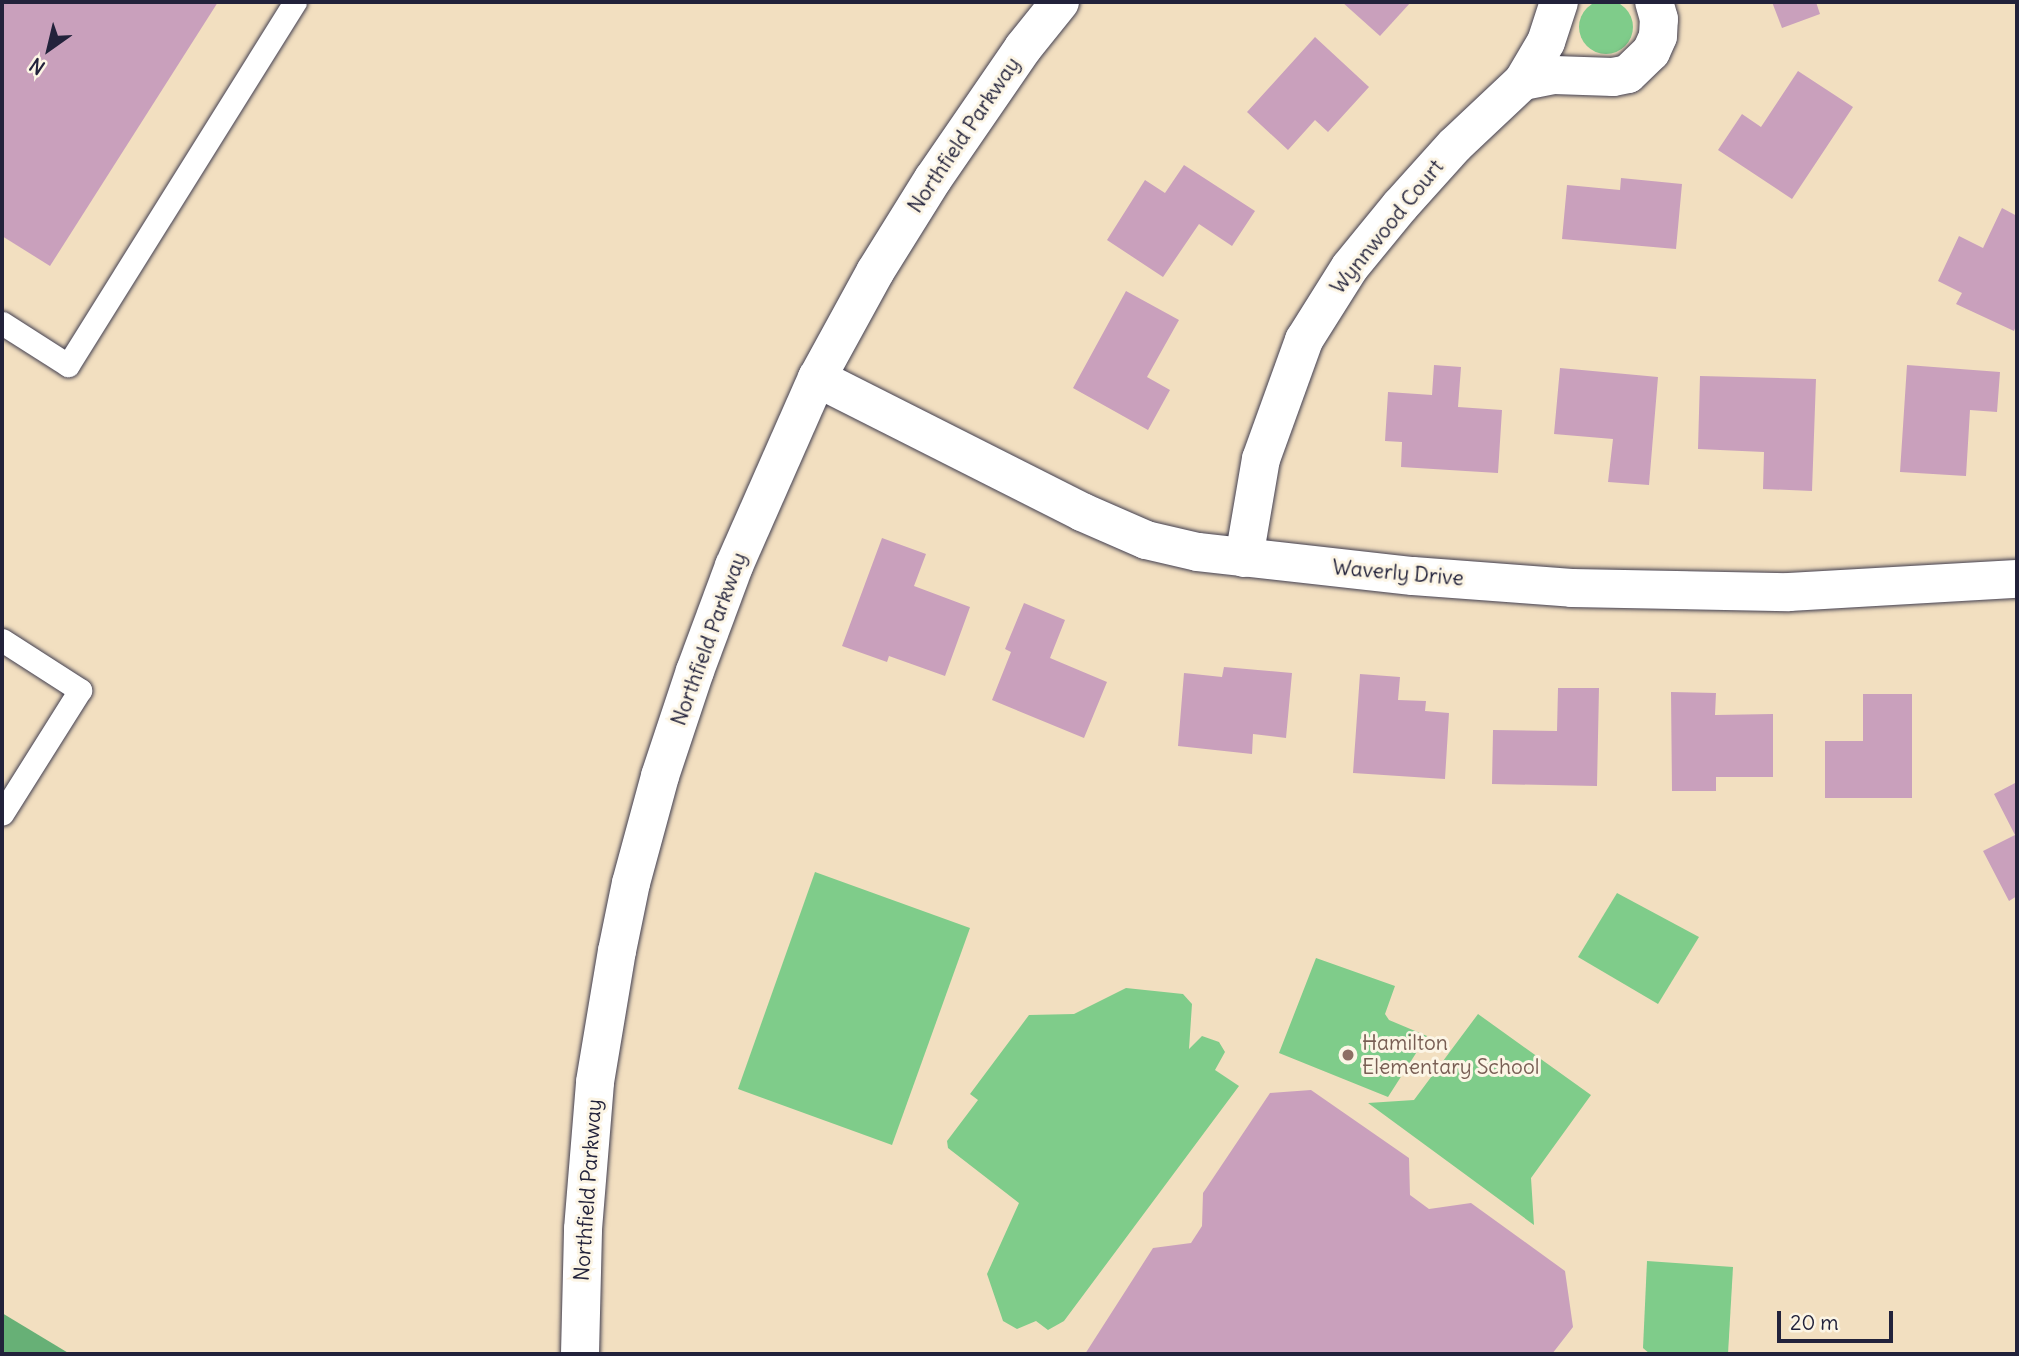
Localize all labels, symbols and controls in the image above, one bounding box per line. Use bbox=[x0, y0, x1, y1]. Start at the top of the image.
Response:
north arrow bbox=[14, 14, 84, 84]
street label: Northfield Parkway bbox=[903, 52, 1025, 218]
text: N bbox=[25, 53, 49, 80]
street label: Wynnwood Court bbox=[1325, 155, 1449, 299]
street label: Northfield Parkway bbox=[666, 549, 752, 729]
street label: Waverly Drive bbox=[1331, 555, 1465, 591]
place label: Hamilton Elementary School bbox=[1362, 1030, 1539, 1080]
marker: Hamilton Elementary School bbox=[1340, 1047, 1356, 1063]
street label: Northfield Parkway bbox=[569, 1098, 607, 1282]
scale bar bbox=[1781, 1296, 1896, 1340]
text: 20 m bbox=[1790, 1309, 1839, 1336]

